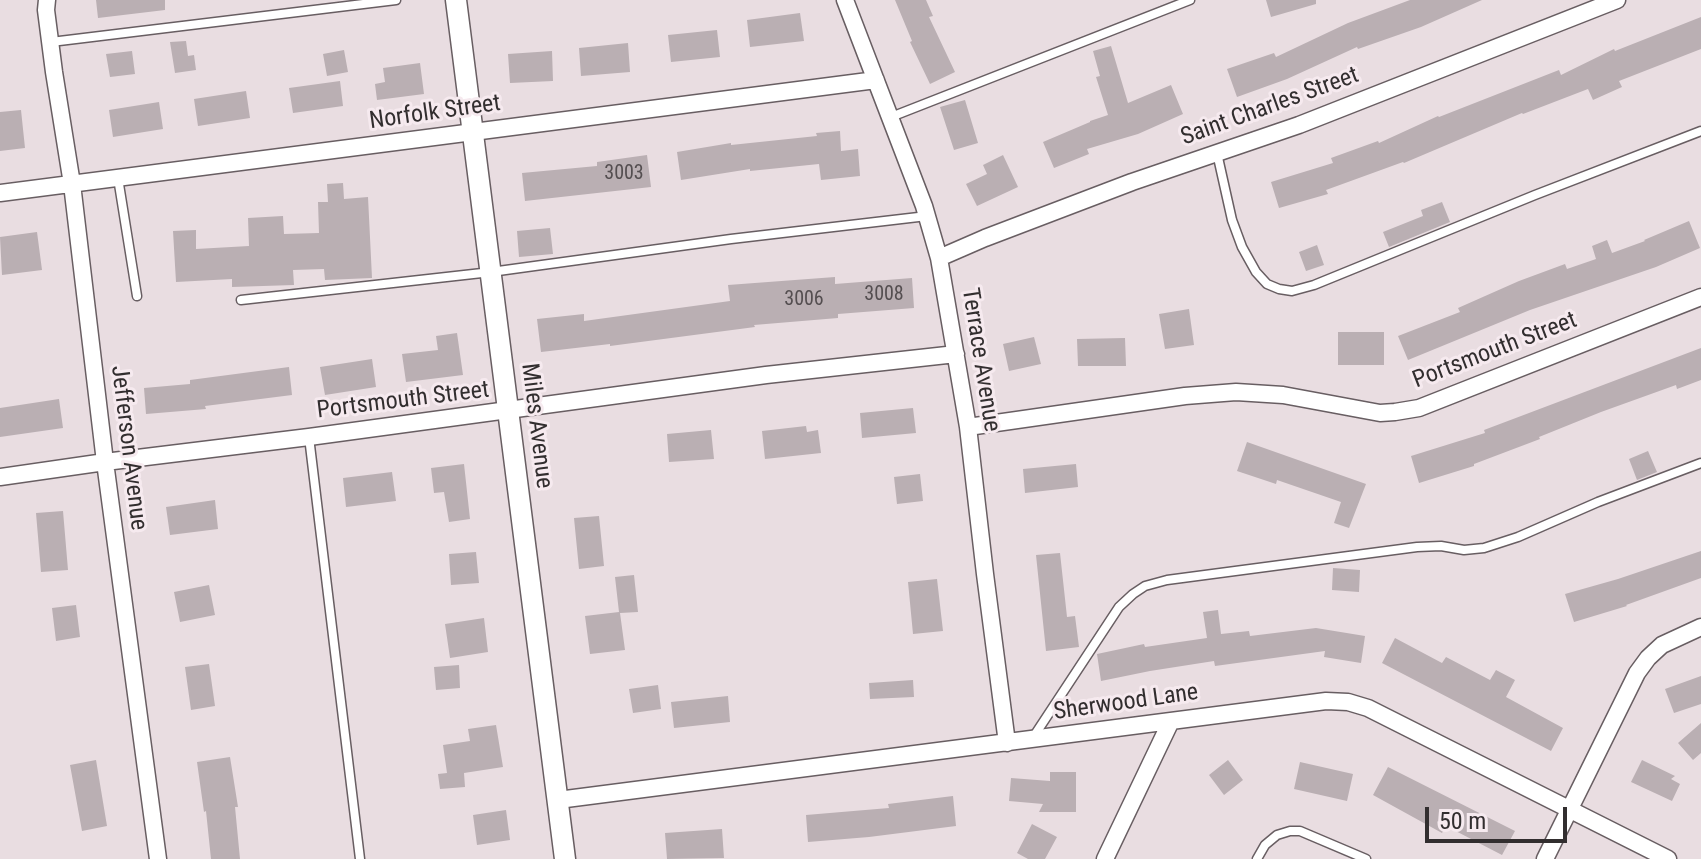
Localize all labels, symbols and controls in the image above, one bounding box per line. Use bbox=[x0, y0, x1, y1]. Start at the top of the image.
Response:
street label: Saint Charles Street bbox=[1177, 61, 1363, 153]
street label: Norfolk Street bbox=[368, 90, 502, 136]
house number: 3003 bbox=[604, 162, 644, 186]
house number: 3008 bbox=[864, 283, 904, 307]
street label: Terrace Avenue bbox=[954, 286, 1006, 434]
house number: 3006 bbox=[784, 288, 824, 312]
street label: Portsmouth Street bbox=[1409, 307, 1581, 395]
street label: Miles Avenue bbox=[514, 362, 558, 490]
street label: Jefferson Avenue bbox=[104, 364, 152, 532]
street label: Portsmouth Street bbox=[315, 376, 491, 426]
street label: Sherwood Lane bbox=[1052, 679, 1200, 727]
scale bar bbox=[1429, 791, 1571, 841]
text: 50 m bbox=[1439, 807, 1486, 835]

